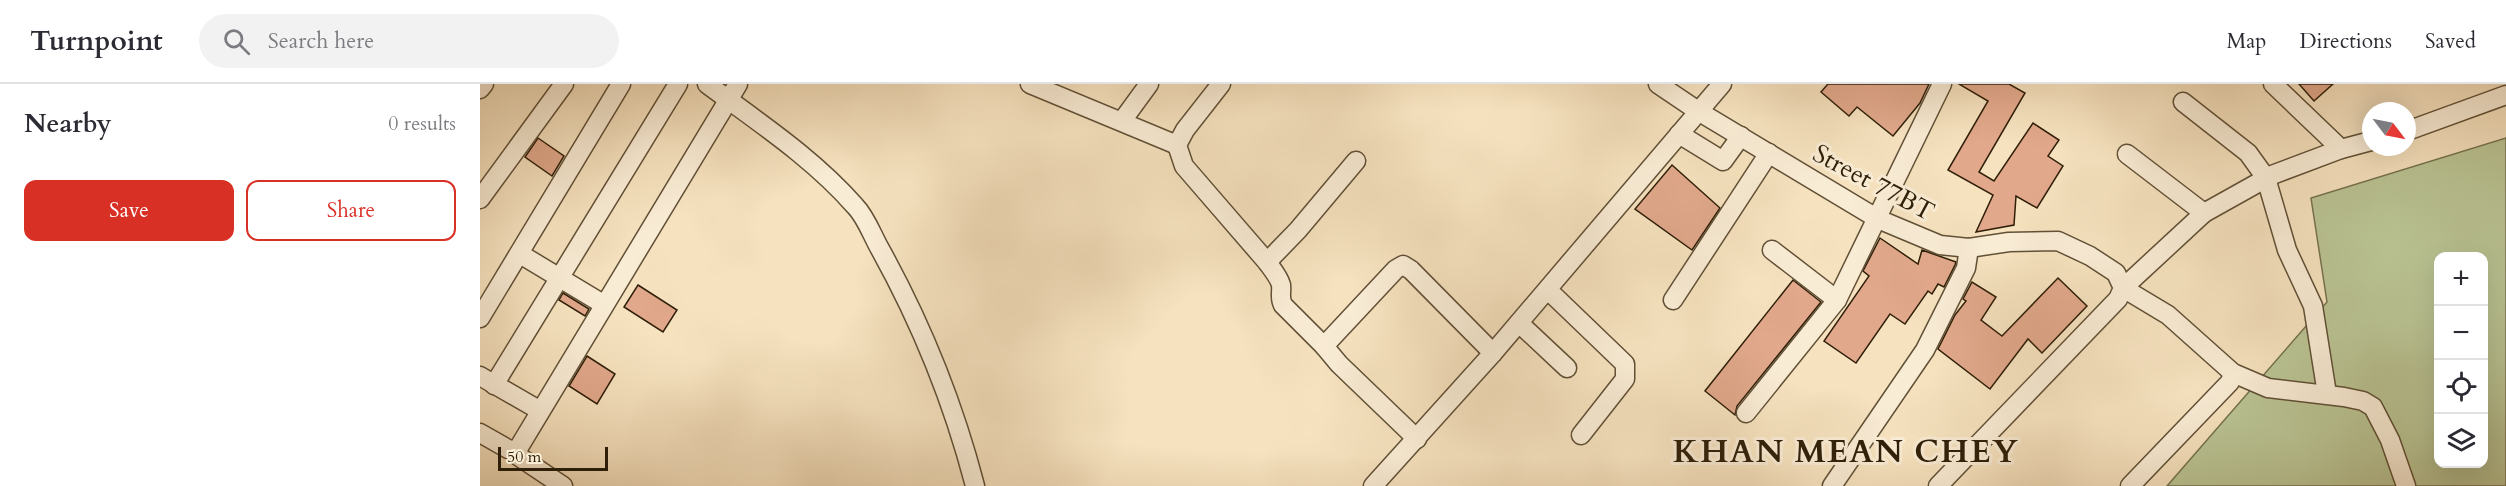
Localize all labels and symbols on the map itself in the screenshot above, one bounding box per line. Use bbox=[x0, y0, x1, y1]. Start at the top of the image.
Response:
north arrow bbox=[2362, 102, 2416, 156]
street label: Street 77BT bbox=[1807, 136, 1941, 229]
district label: KHAN MEAN CHEY bbox=[1673, 430, 2019, 474]
scale bar bbox=[498, 444, 608, 472]

